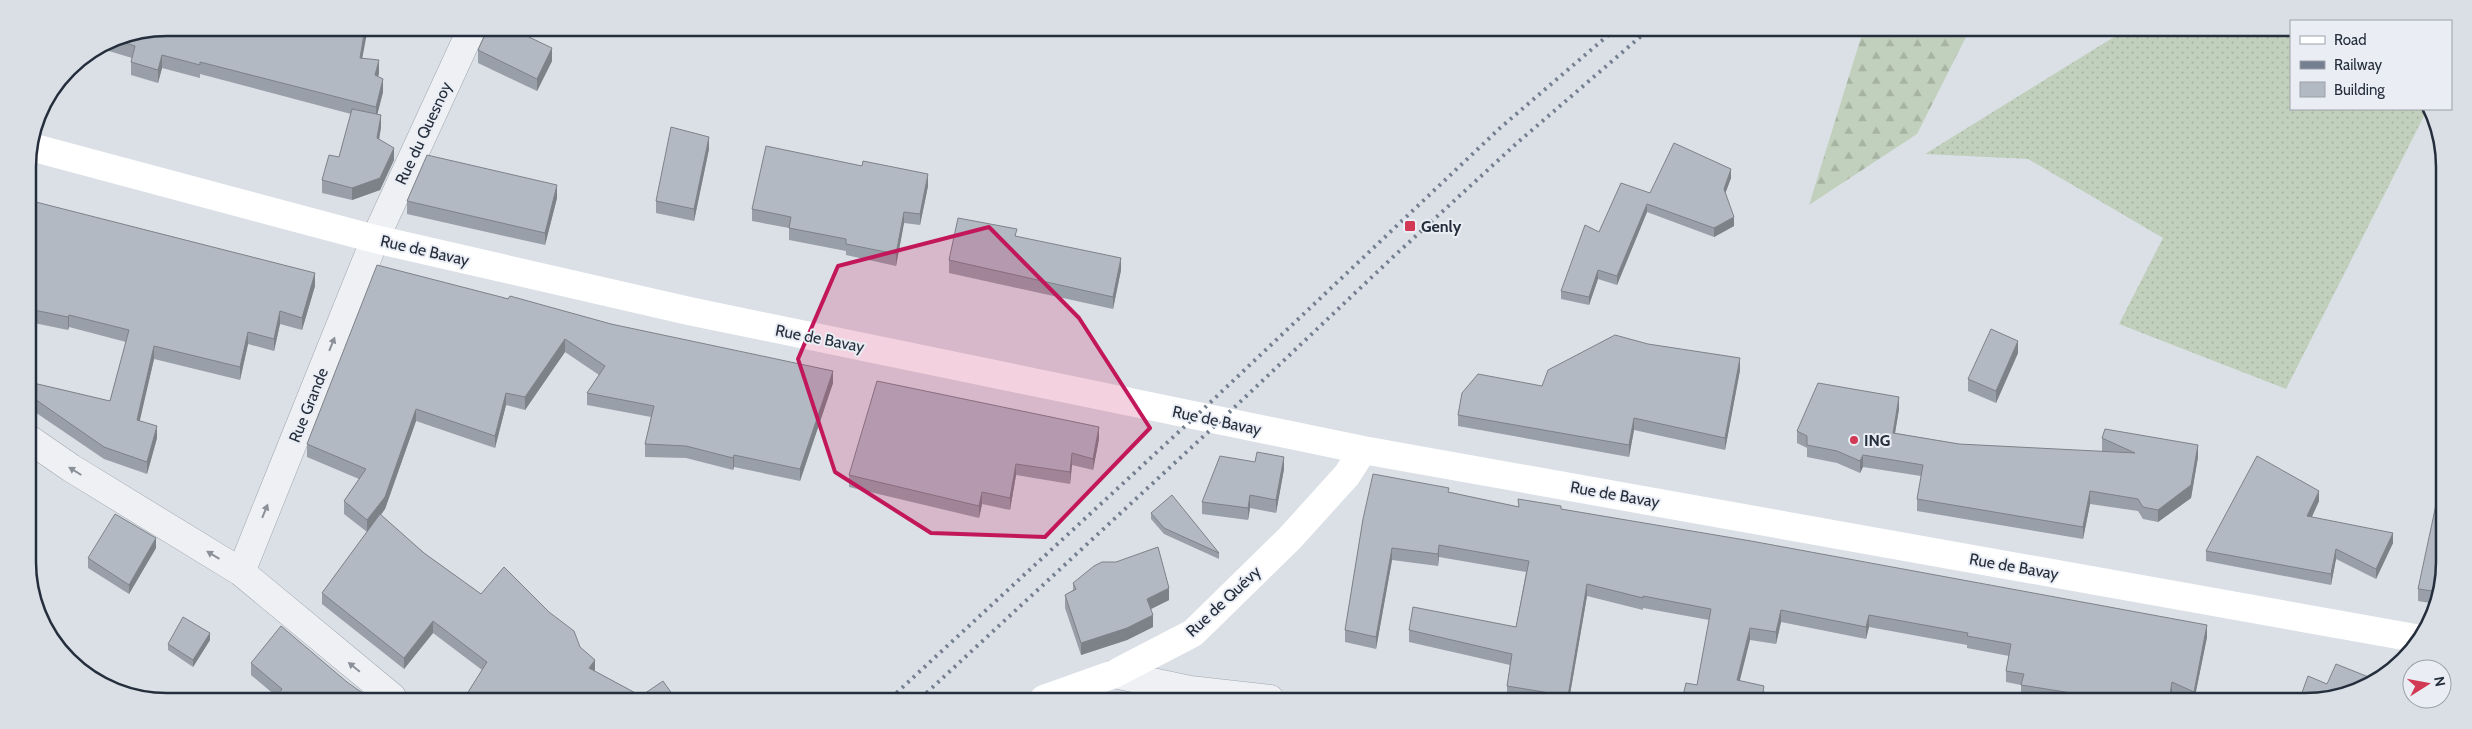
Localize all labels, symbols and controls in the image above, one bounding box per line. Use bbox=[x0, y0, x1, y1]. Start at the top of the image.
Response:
legend bbox=[2290, 20, 2452, 110]
text: Road bbox=[2334, 31, 2367, 49]
text: Railway bbox=[2334, 56, 2383, 74]
street label: Rue du Quesnoy bbox=[391, 79, 456, 188]
text: Building bbox=[2334, 81, 2385, 99]
place label: Genly bbox=[1421, 217, 1462, 236]
marker: Genly bbox=[1403, 219, 1417, 233]
street label: Rue de Bavay bbox=[379, 231, 471, 270]
street label: Rue de Bavay bbox=[774, 321, 866, 356]
one-way arrow bbox=[329, 337, 337, 351]
street label: Rue Grande bbox=[285, 365, 332, 445]
street label: Rue de Bavay bbox=[1171, 402, 1263, 439]
place label: ING bbox=[1864, 431, 1890, 450]
marker: ING bbox=[1848, 434, 1860, 446]
one-way arrow bbox=[68, 466, 81, 475]
street label: Rue de Bavay bbox=[1569, 477, 1661, 512]
one-way arrow bbox=[262, 504, 270, 518]
street label: Rue de Bavay bbox=[1968, 549, 2060, 584]
one-way arrow bbox=[207, 551, 220, 560]
street label: Rue de Quévy bbox=[1182, 562, 1265, 641]
north arrow bbox=[2402, 659, 2452, 709]
one-way arrow bbox=[348, 661, 361, 672]
text: N bbox=[2430, 675, 2450, 688]

